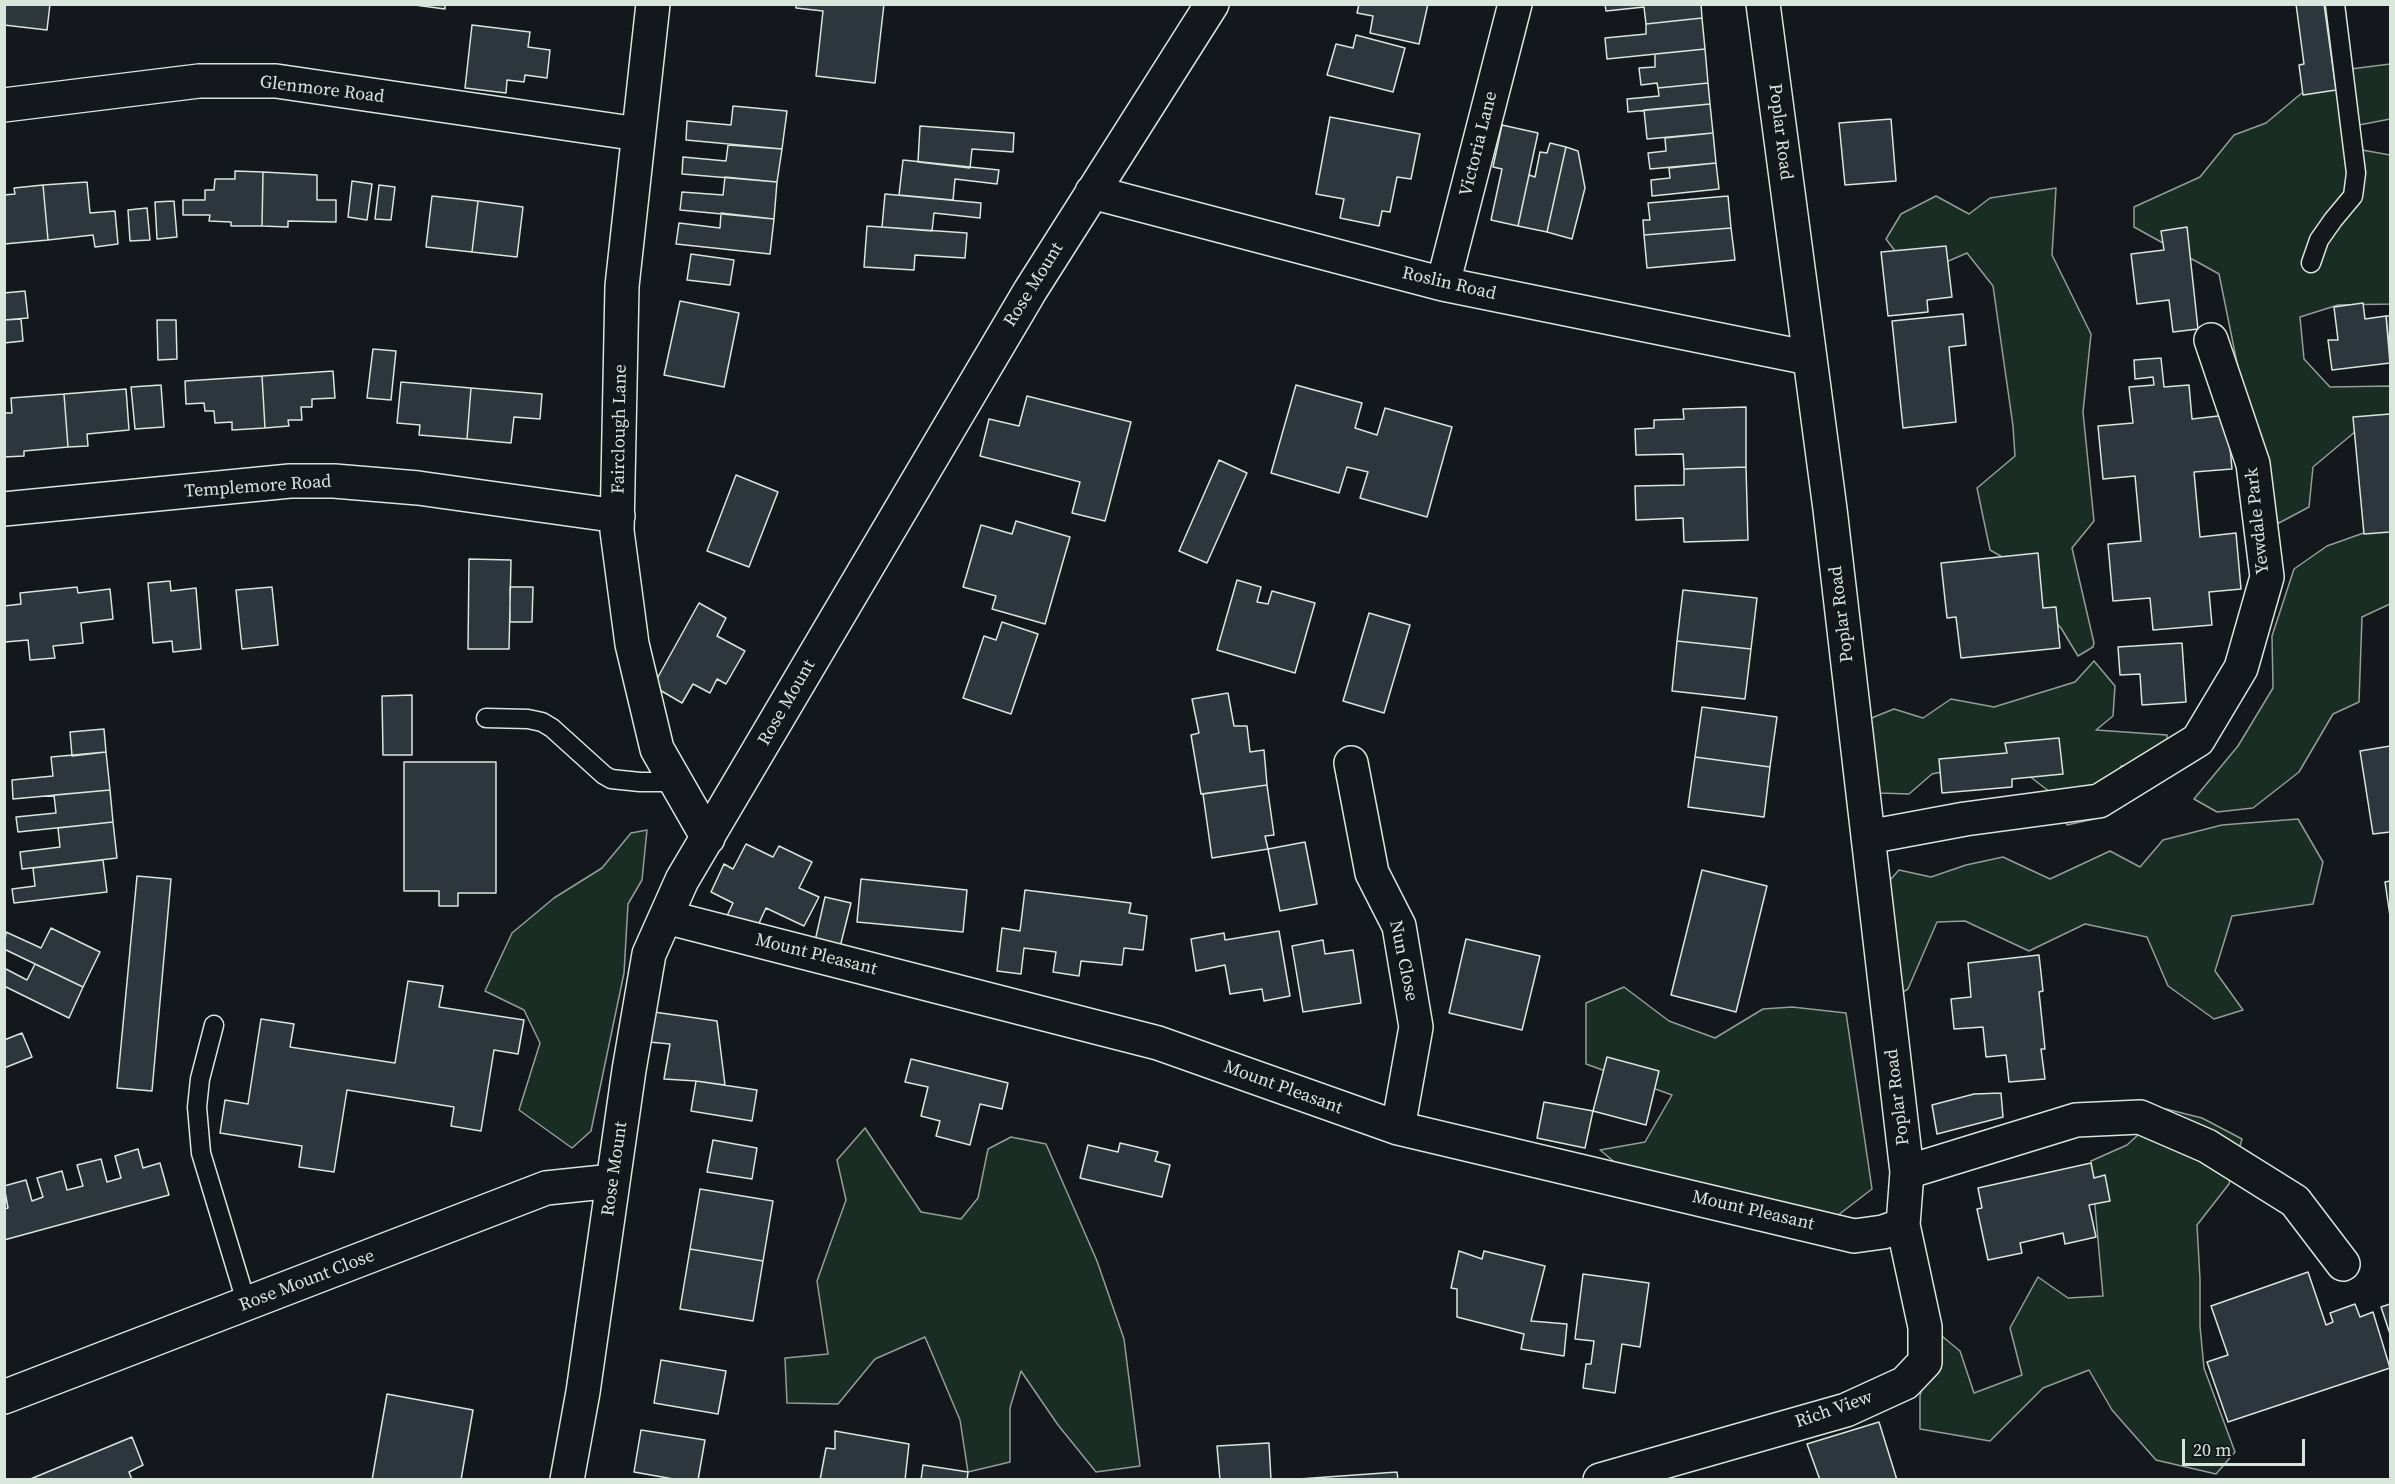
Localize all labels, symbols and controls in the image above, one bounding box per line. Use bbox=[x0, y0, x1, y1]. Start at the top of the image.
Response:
street label: Glenmore Road bbox=[258, 72, 386, 108]
street label: Poplar Road bbox=[1763, 82, 1797, 182]
street label: Victoria Lane bbox=[1455, 89, 1503, 199]
street label: Rose Mount bbox=[1000, 239, 1068, 331]
street label: Roslin Road bbox=[1400, 263, 1498, 305]
street label: Fairclough Lane bbox=[608, 364, 632, 494]
street label: Yewdale Park bbox=[2242, 467, 2274, 575]
street label: Templemore Road bbox=[184, 471, 332, 503]
street label: Poplar Road bbox=[1825, 564, 1859, 664]
street label: Rose Mount bbox=[754, 656, 820, 750]
street label: Nun Close bbox=[1384, 919, 1422, 1003]
street label: Mount Pleasant bbox=[753, 929, 879, 981]
street label: Poplar Road bbox=[1881, 1047, 1915, 1147]
street label: Mount Pleasant bbox=[1221, 1057, 1345, 1119]
street label: Rose Mount bbox=[598, 1120, 632, 1218]
street label: Mount Pleasant bbox=[1690, 1186, 1816, 1236]
street label: Rose Mount Close bbox=[236, 1245, 378, 1317]
street label: Rich View bbox=[1792, 1387, 1876, 1433]
scale bar bbox=[2185, 1427, 2308, 1465]
text: 20 m bbox=[2193, 1437, 2231, 1462]

